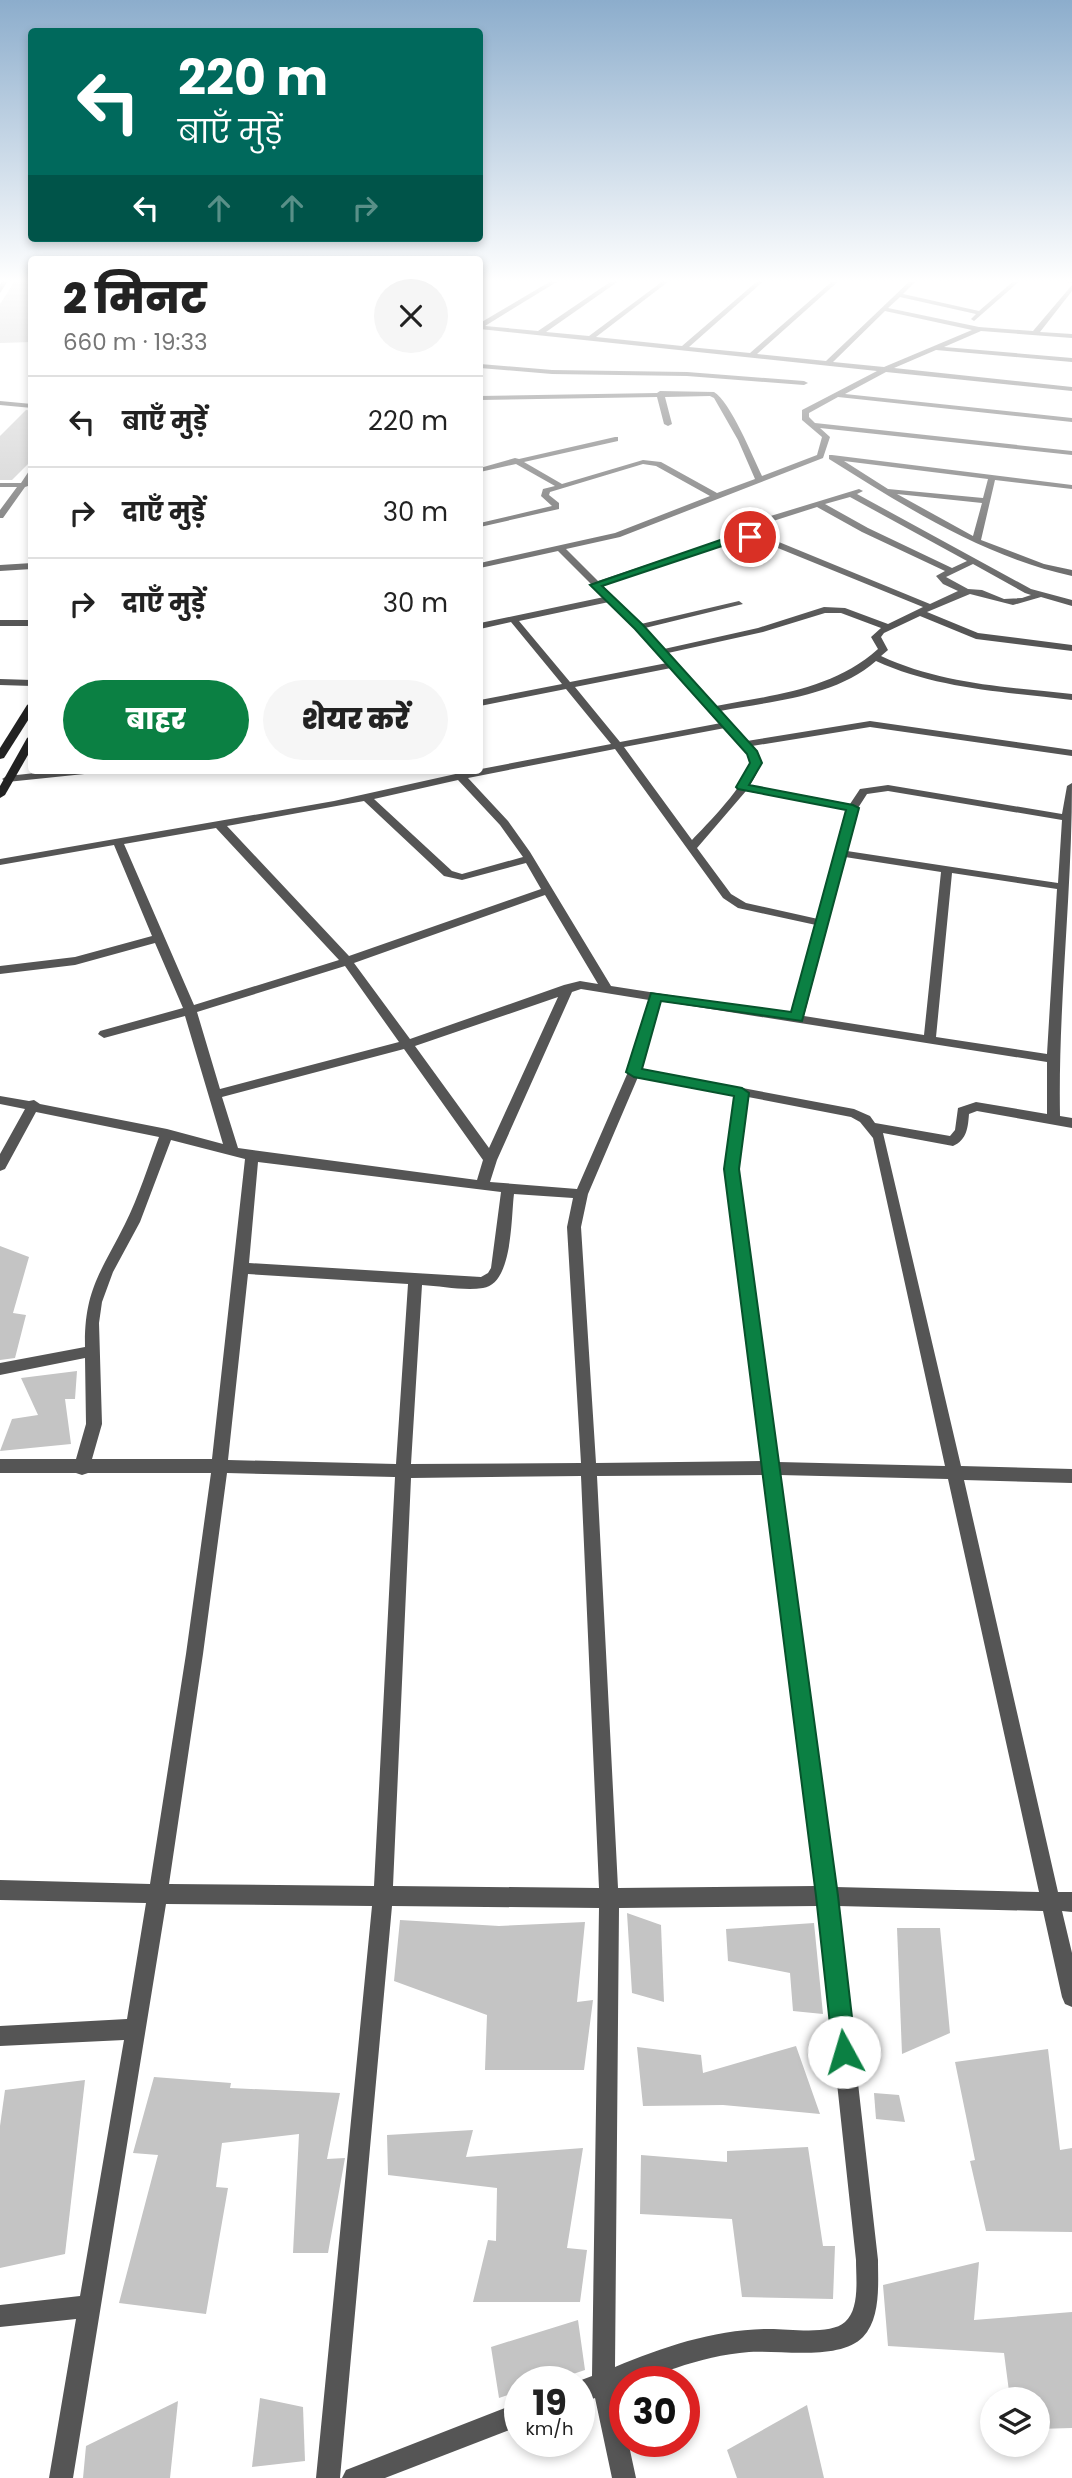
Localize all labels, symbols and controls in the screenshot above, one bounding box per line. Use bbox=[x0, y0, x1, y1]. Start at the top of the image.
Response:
text: 220 m bbox=[178, 44, 328, 112]
icon: left bbox=[63, 56, 154, 147]
text: बाएँ मुड़ें bbox=[178, 109, 282, 154]
icon: left bbox=[127, 189, 165, 227]
icon: ahead bbox=[200, 189, 238, 227]
icon: ahead bbox=[273, 189, 311, 227]
icon: right bbox=[346, 189, 384, 227]
text: 2 मिनट bbox=[63, 269, 207, 328]
button: close bbox=[374, 279, 448, 353]
text: 660 m · 19:33 bbox=[63, 326, 208, 358]
icon: left bbox=[63, 403, 101, 441]
text: बाएँ मुड़ें bbox=[122, 403, 207, 439]
text: 220 m bbox=[368, 403, 448, 439]
icon: right bbox=[63, 494, 101, 532]
text: दाएँ मुड़ें bbox=[122, 494, 205, 530]
text: 30 m bbox=[383, 494, 448, 530]
pin bbox=[720, 507, 780, 567]
icon: arrive bbox=[731, 518, 769, 556]
icon: right bbox=[63, 585, 101, 623]
text: दाएँ मुड़ें bbox=[122, 585, 205, 621]
text: 30 m bbox=[383, 585, 448, 621]
button: बाहर bbox=[63, 680, 249, 760]
button: शेयर करें bbox=[263, 680, 448, 760]
position arrow bbox=[807, 2015, 881, 2089]
speed limit sign: 30 bbox=[609, 2366, 700, 2457]
text: 19 bbox=[532, 2378, 567, 2427]
map controls bbox=[980, 2387, 1050, 2457]
button: layers bbox=[980, 2387, 1050, 2457]
text: km/h bbox=[526, 2416, 573, 2441]

